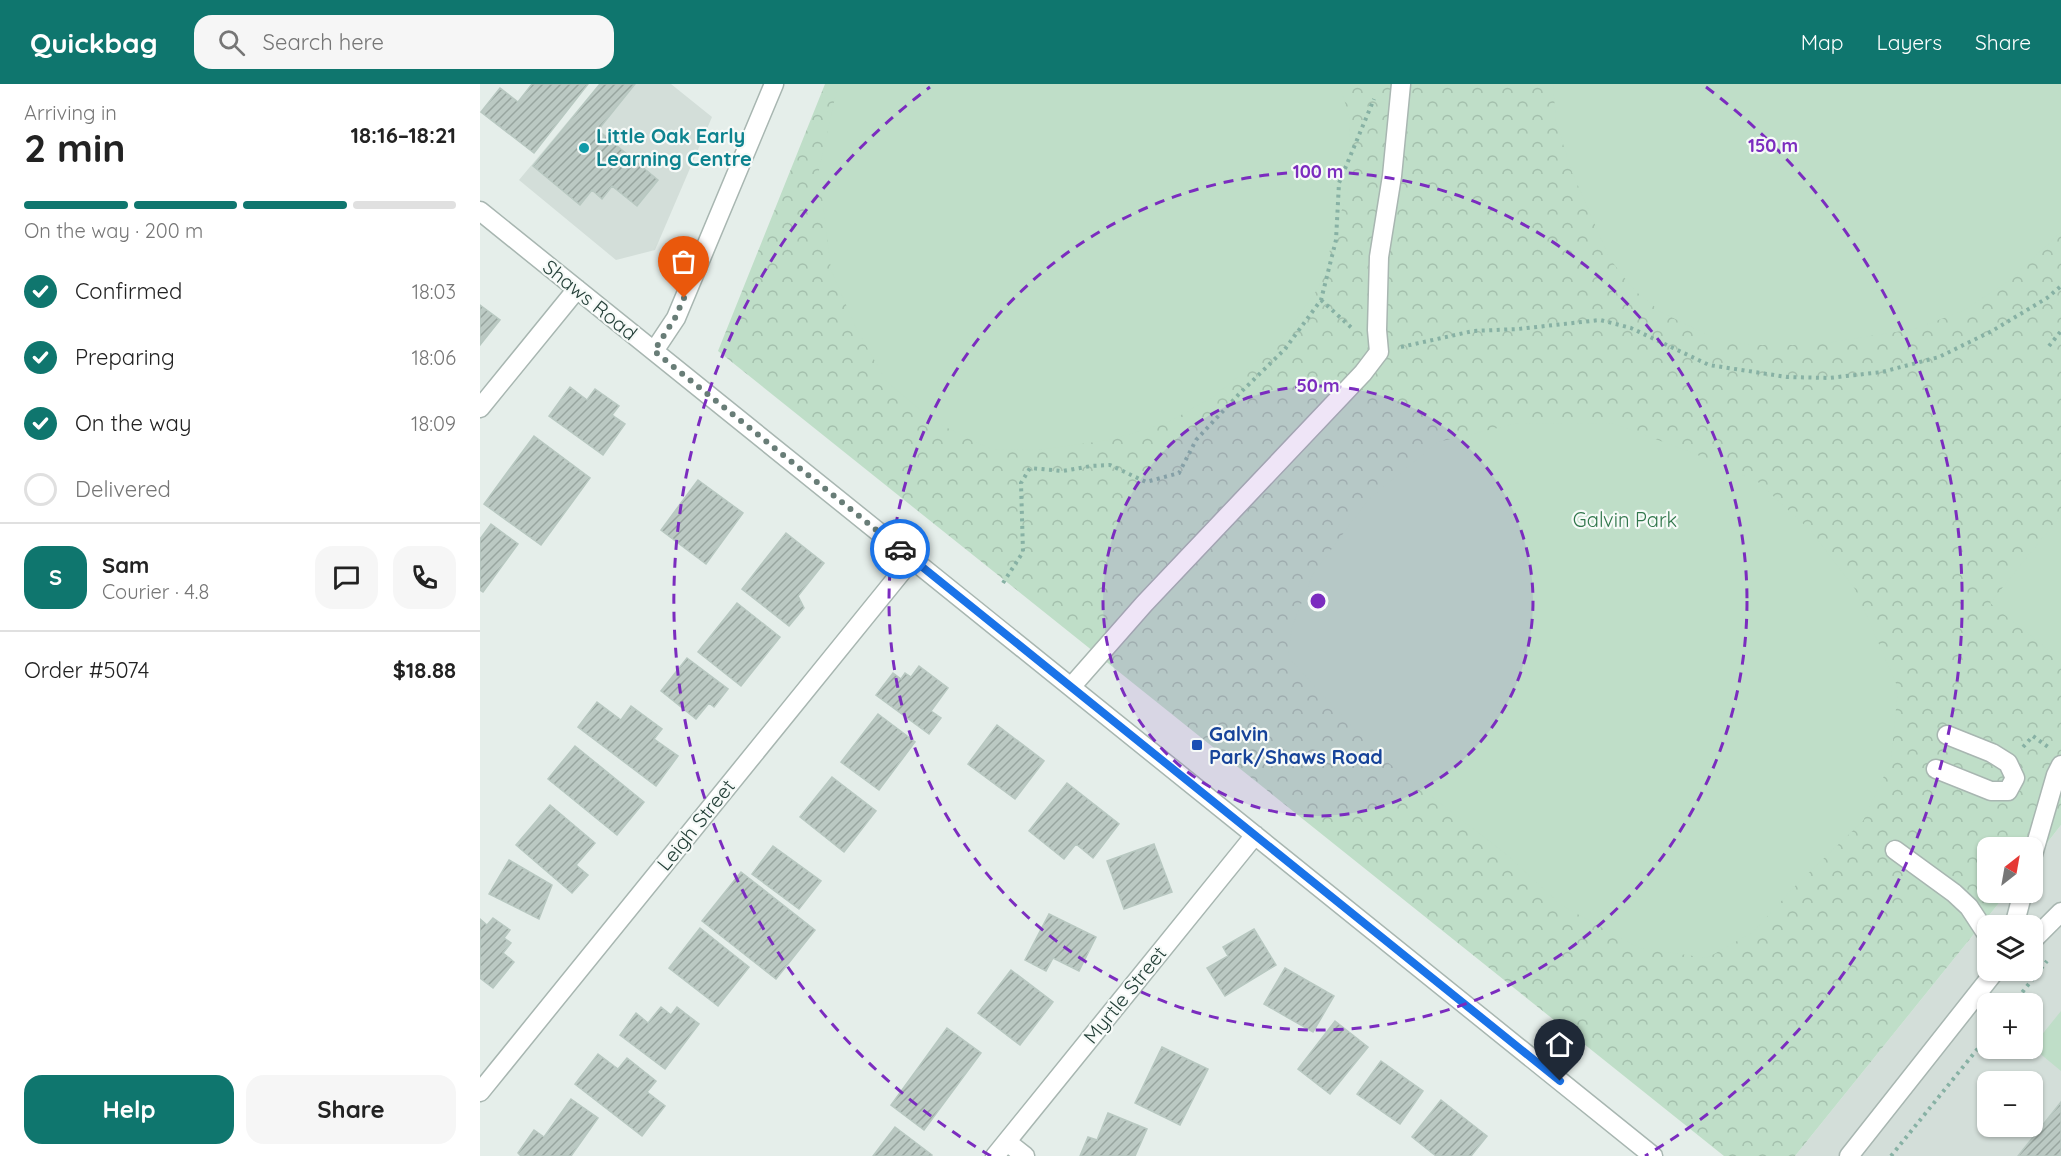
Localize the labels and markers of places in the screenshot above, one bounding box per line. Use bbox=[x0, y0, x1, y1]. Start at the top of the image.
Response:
place label: Little Oak Early Learning Centre bbox=[596, 123, 752, 171]
marker: Little Oak Early Learning Centre bbox=[577, 141, 591, 155]
pin bbox=[658, 236, 709, 298]
centre of rings bbox=[1308, 591, 1328, 611]
place label: Galvin Park/Shaws Road bbox=[1209, 721, 1383, 769]
marker: Galvin Park/Shaws Road bbox=[1190, 738, 1204, 752]
pin bbox=[1534, 1019, 1585, 1081]

